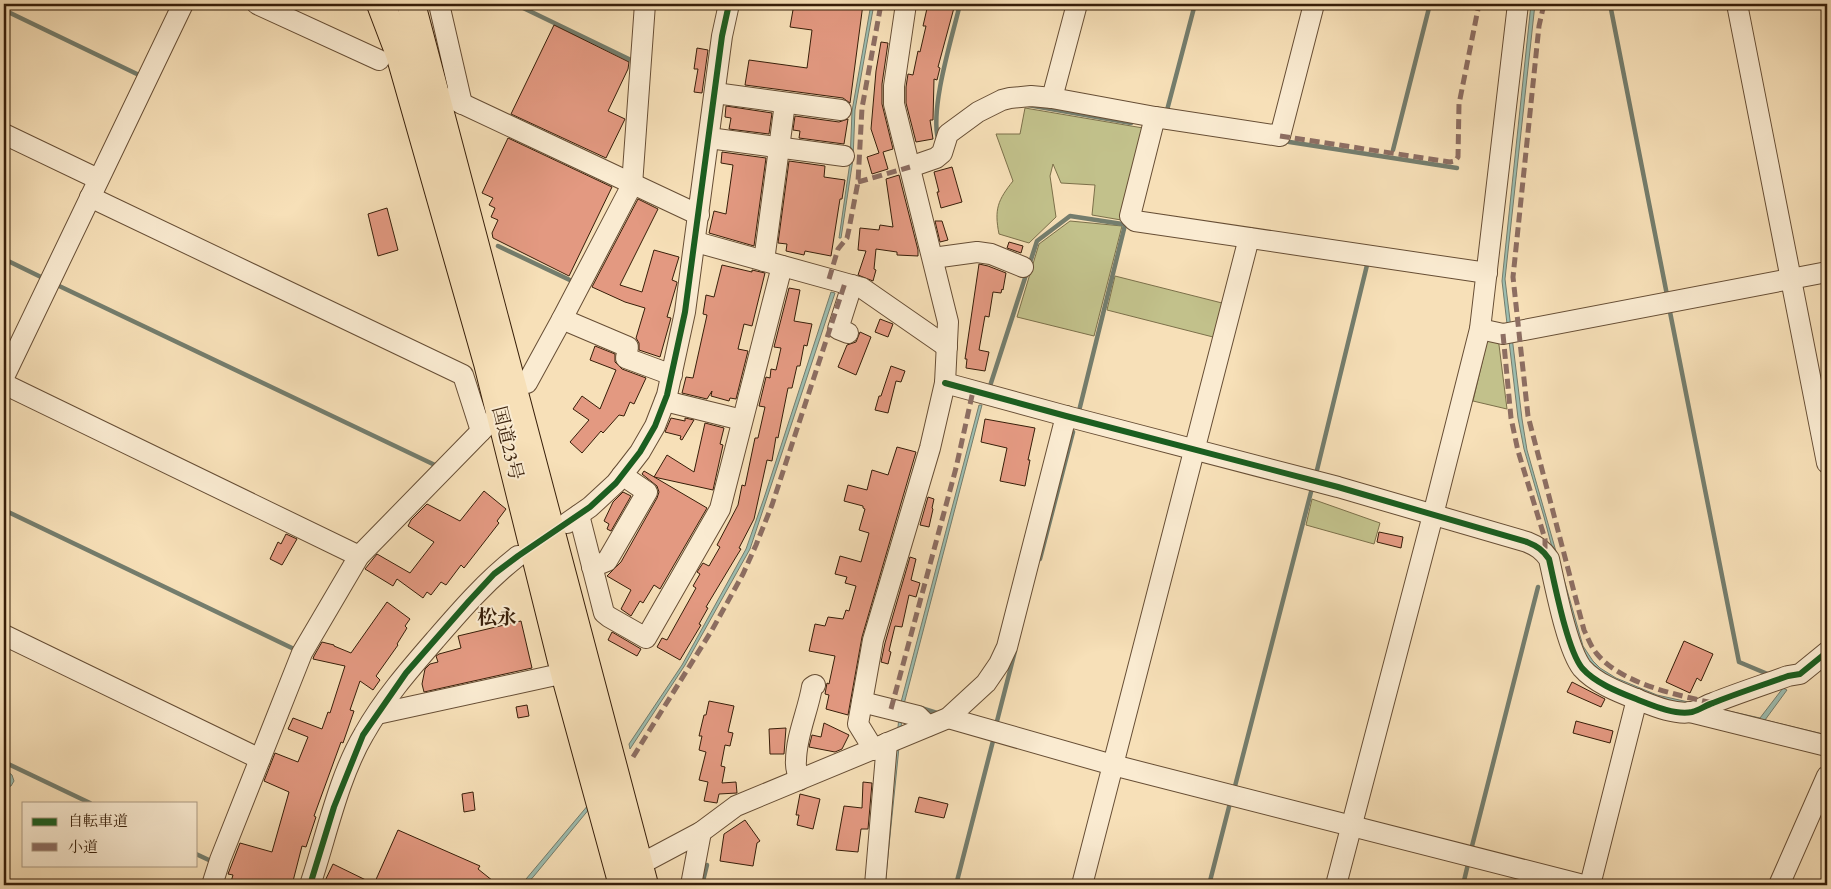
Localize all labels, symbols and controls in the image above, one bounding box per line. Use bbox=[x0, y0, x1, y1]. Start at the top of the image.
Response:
street label: 国道23号 bbox=[487, 403, 529, 483]
district label: 松永 bbox=[477, 604, 517, 630]
legend bbox=[22, 802, 198, 866]
text: 自転車道 bbox=[68, 811, 128, 830]
text: 小道 bbox=[68, 837, 98, 856]

